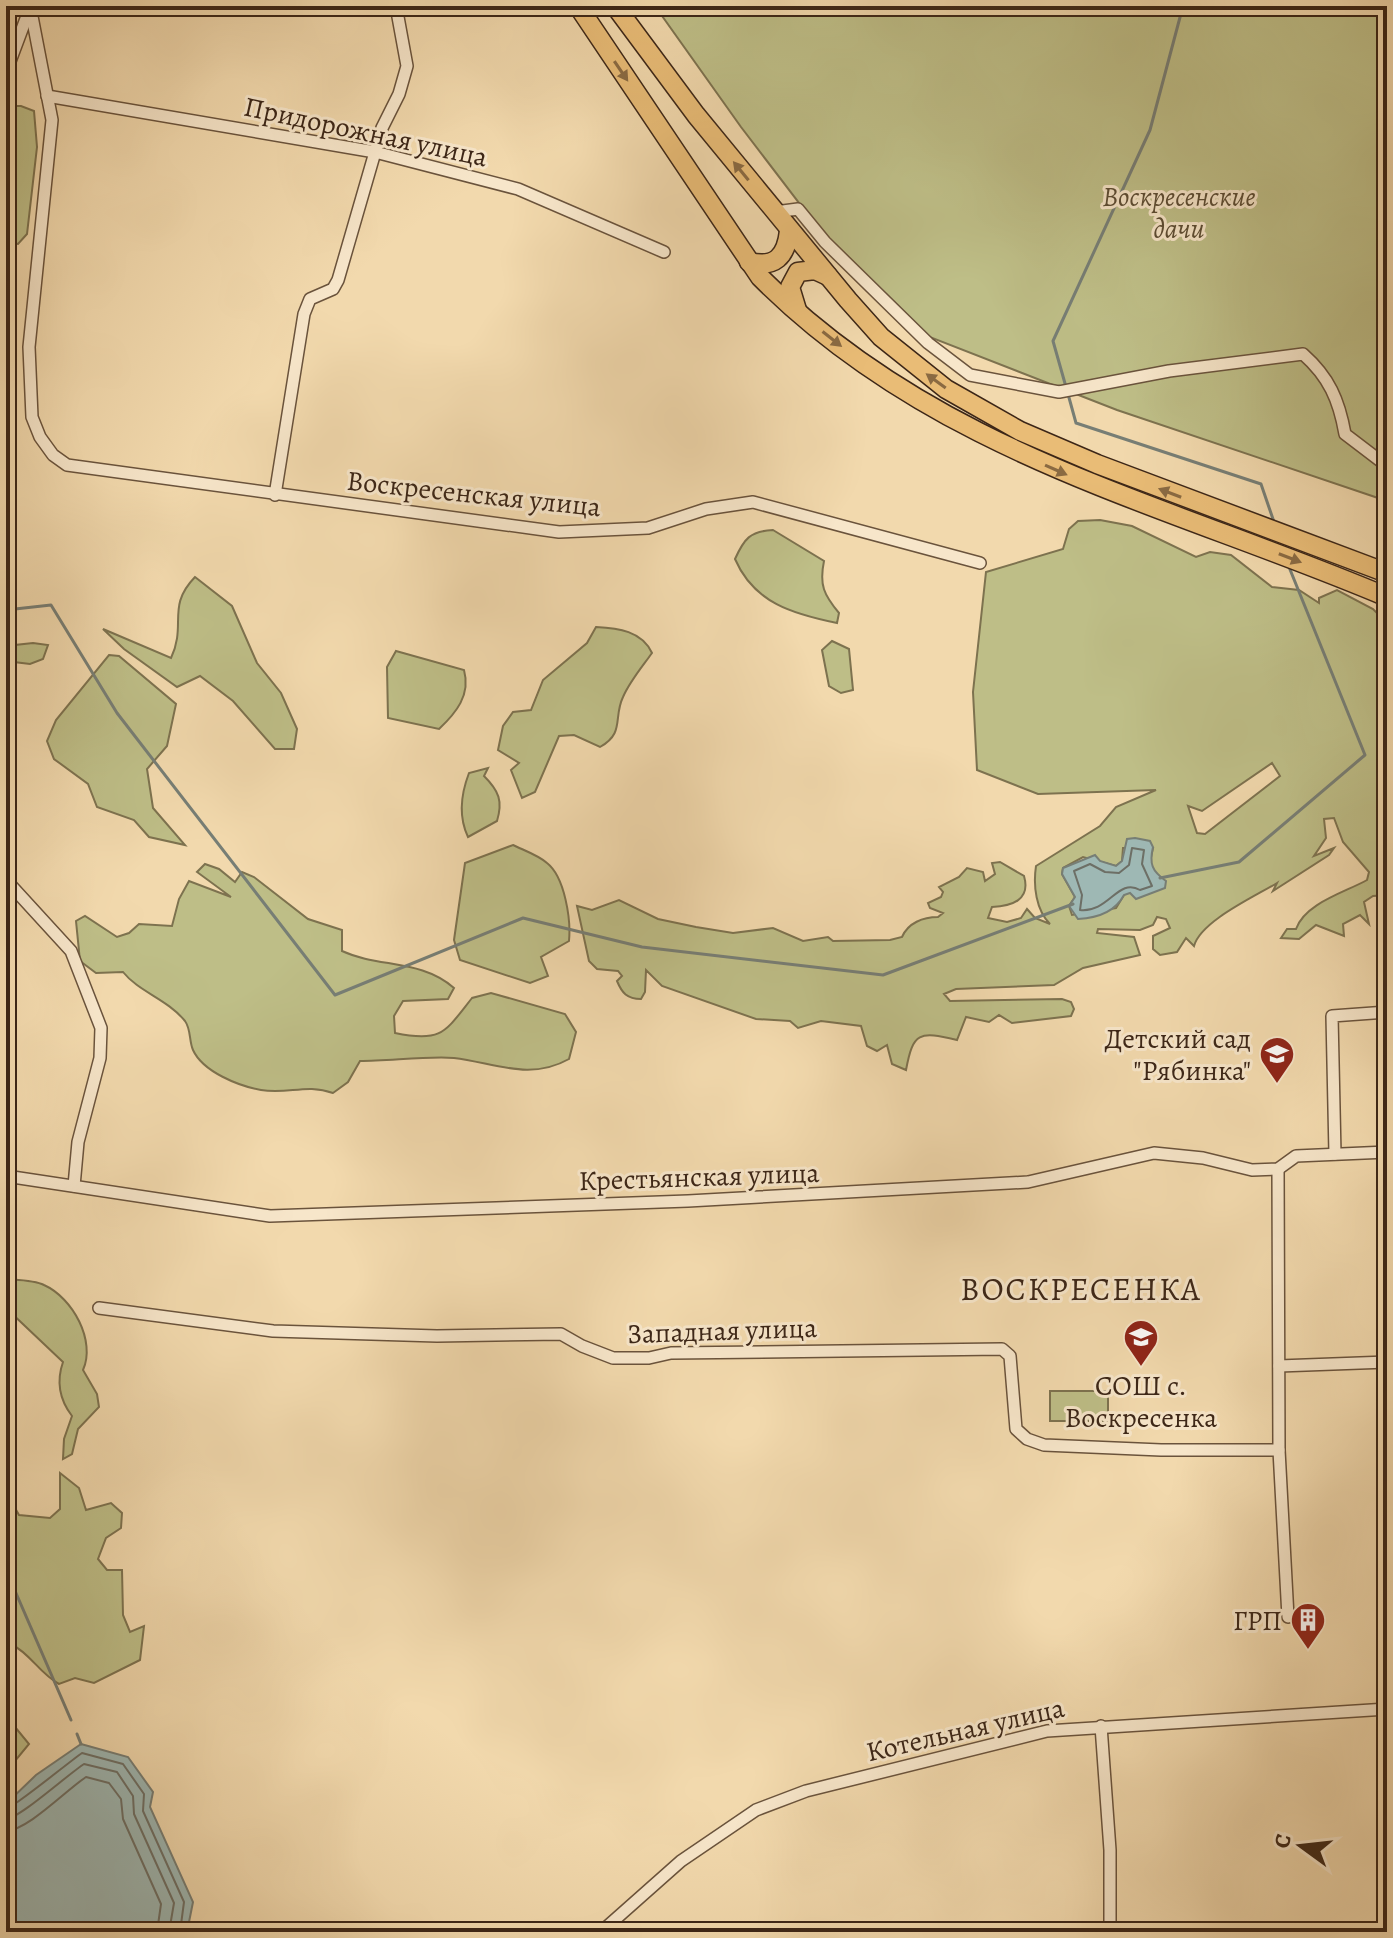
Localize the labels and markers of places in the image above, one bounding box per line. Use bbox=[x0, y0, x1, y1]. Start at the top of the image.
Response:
place label: Детский сад "Рябинка" bbox=[1104, 1020, 1251, 1090]
school or university icon: Детский сад "Рябинка" bbox=[1258, 1035, 1296, 1085]
school or university icon: СОШ с. Воскресенка bbox=[1122, 1318, 1160, 1368]
place label: СОШ с. Воскресенка bbox=[1065, 1367, 1217, 1437]
building icon: ГРП bbox=[1289, 1601, 1327, 1651]
place label: ГРП bbox=[1233, 1602, 1282, 1640]

